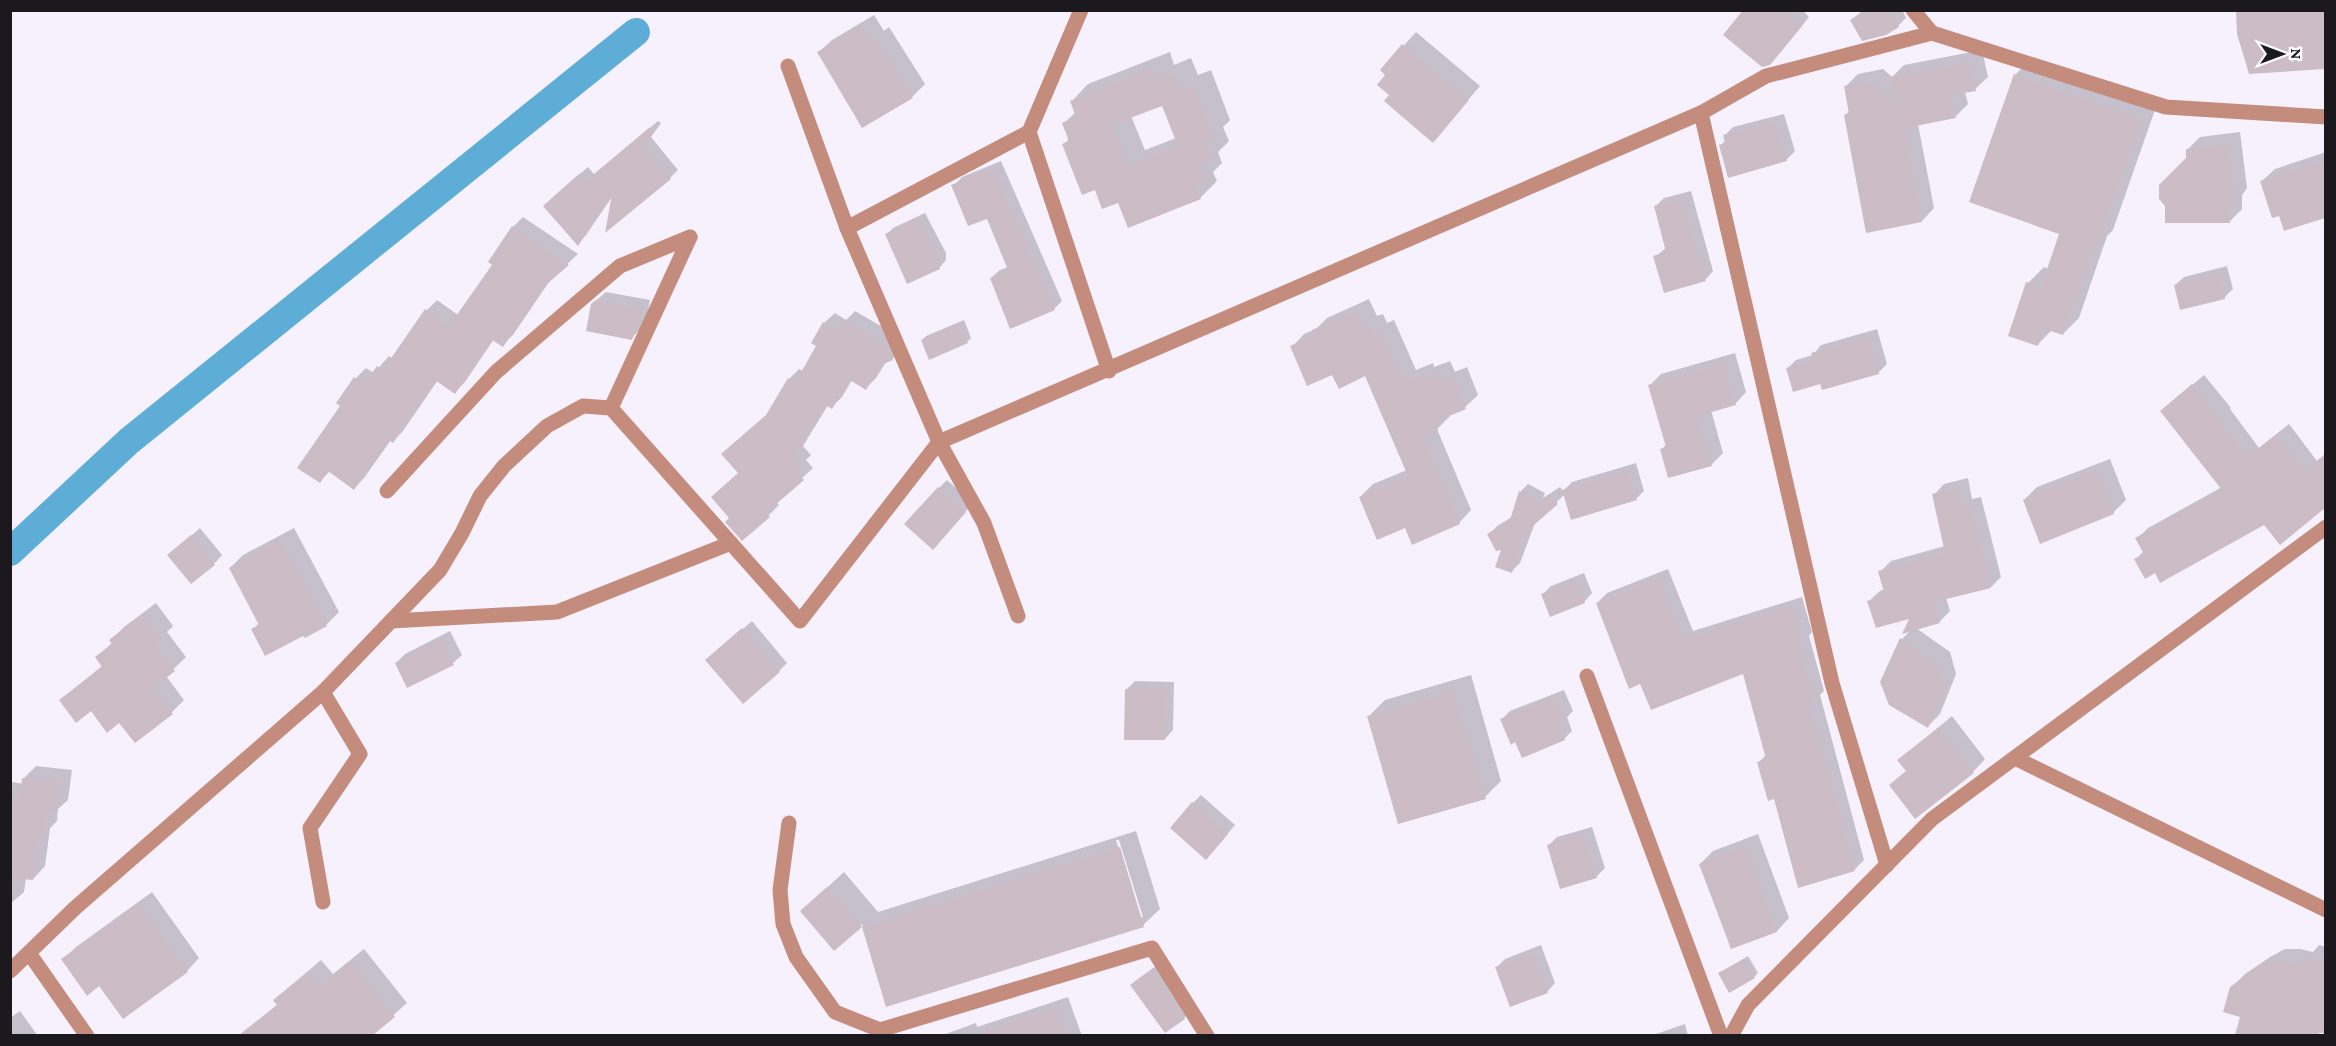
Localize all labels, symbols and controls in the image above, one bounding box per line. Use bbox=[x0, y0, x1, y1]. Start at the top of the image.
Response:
north arrow bbox=[2252, 24, 2312, 84]
text: N bbox=[2288, 49, 2305, 60]

